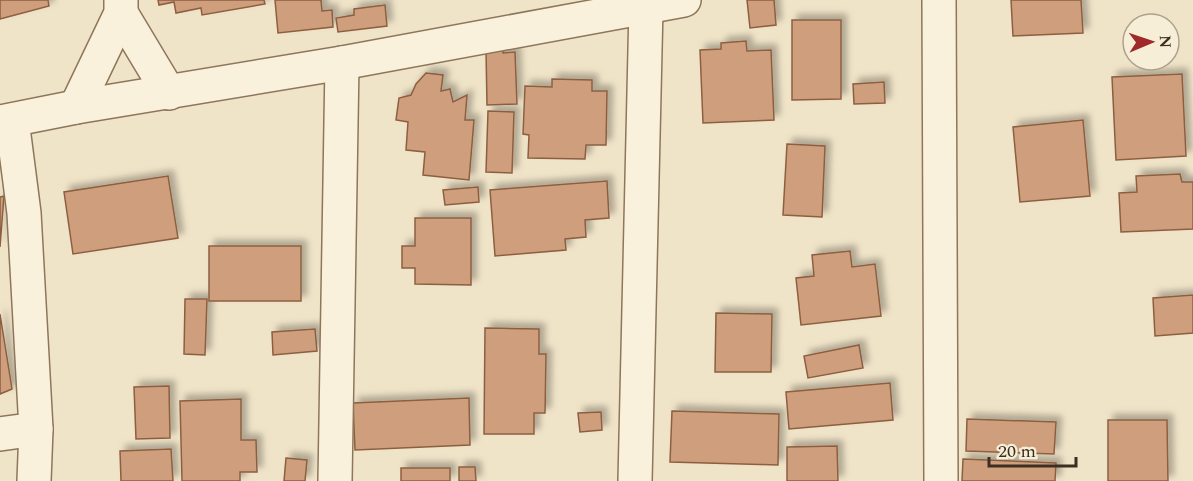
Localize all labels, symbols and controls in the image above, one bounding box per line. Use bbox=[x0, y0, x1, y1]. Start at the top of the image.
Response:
north arrow bbox=[1121, 12, 1181, 72]
text: N bbox=[1153, 35, 1177, 48]
scale bar bbox=[989, 430, 1076, 468]
text: 20 m bbox=[998, 438, 1036, 465]

